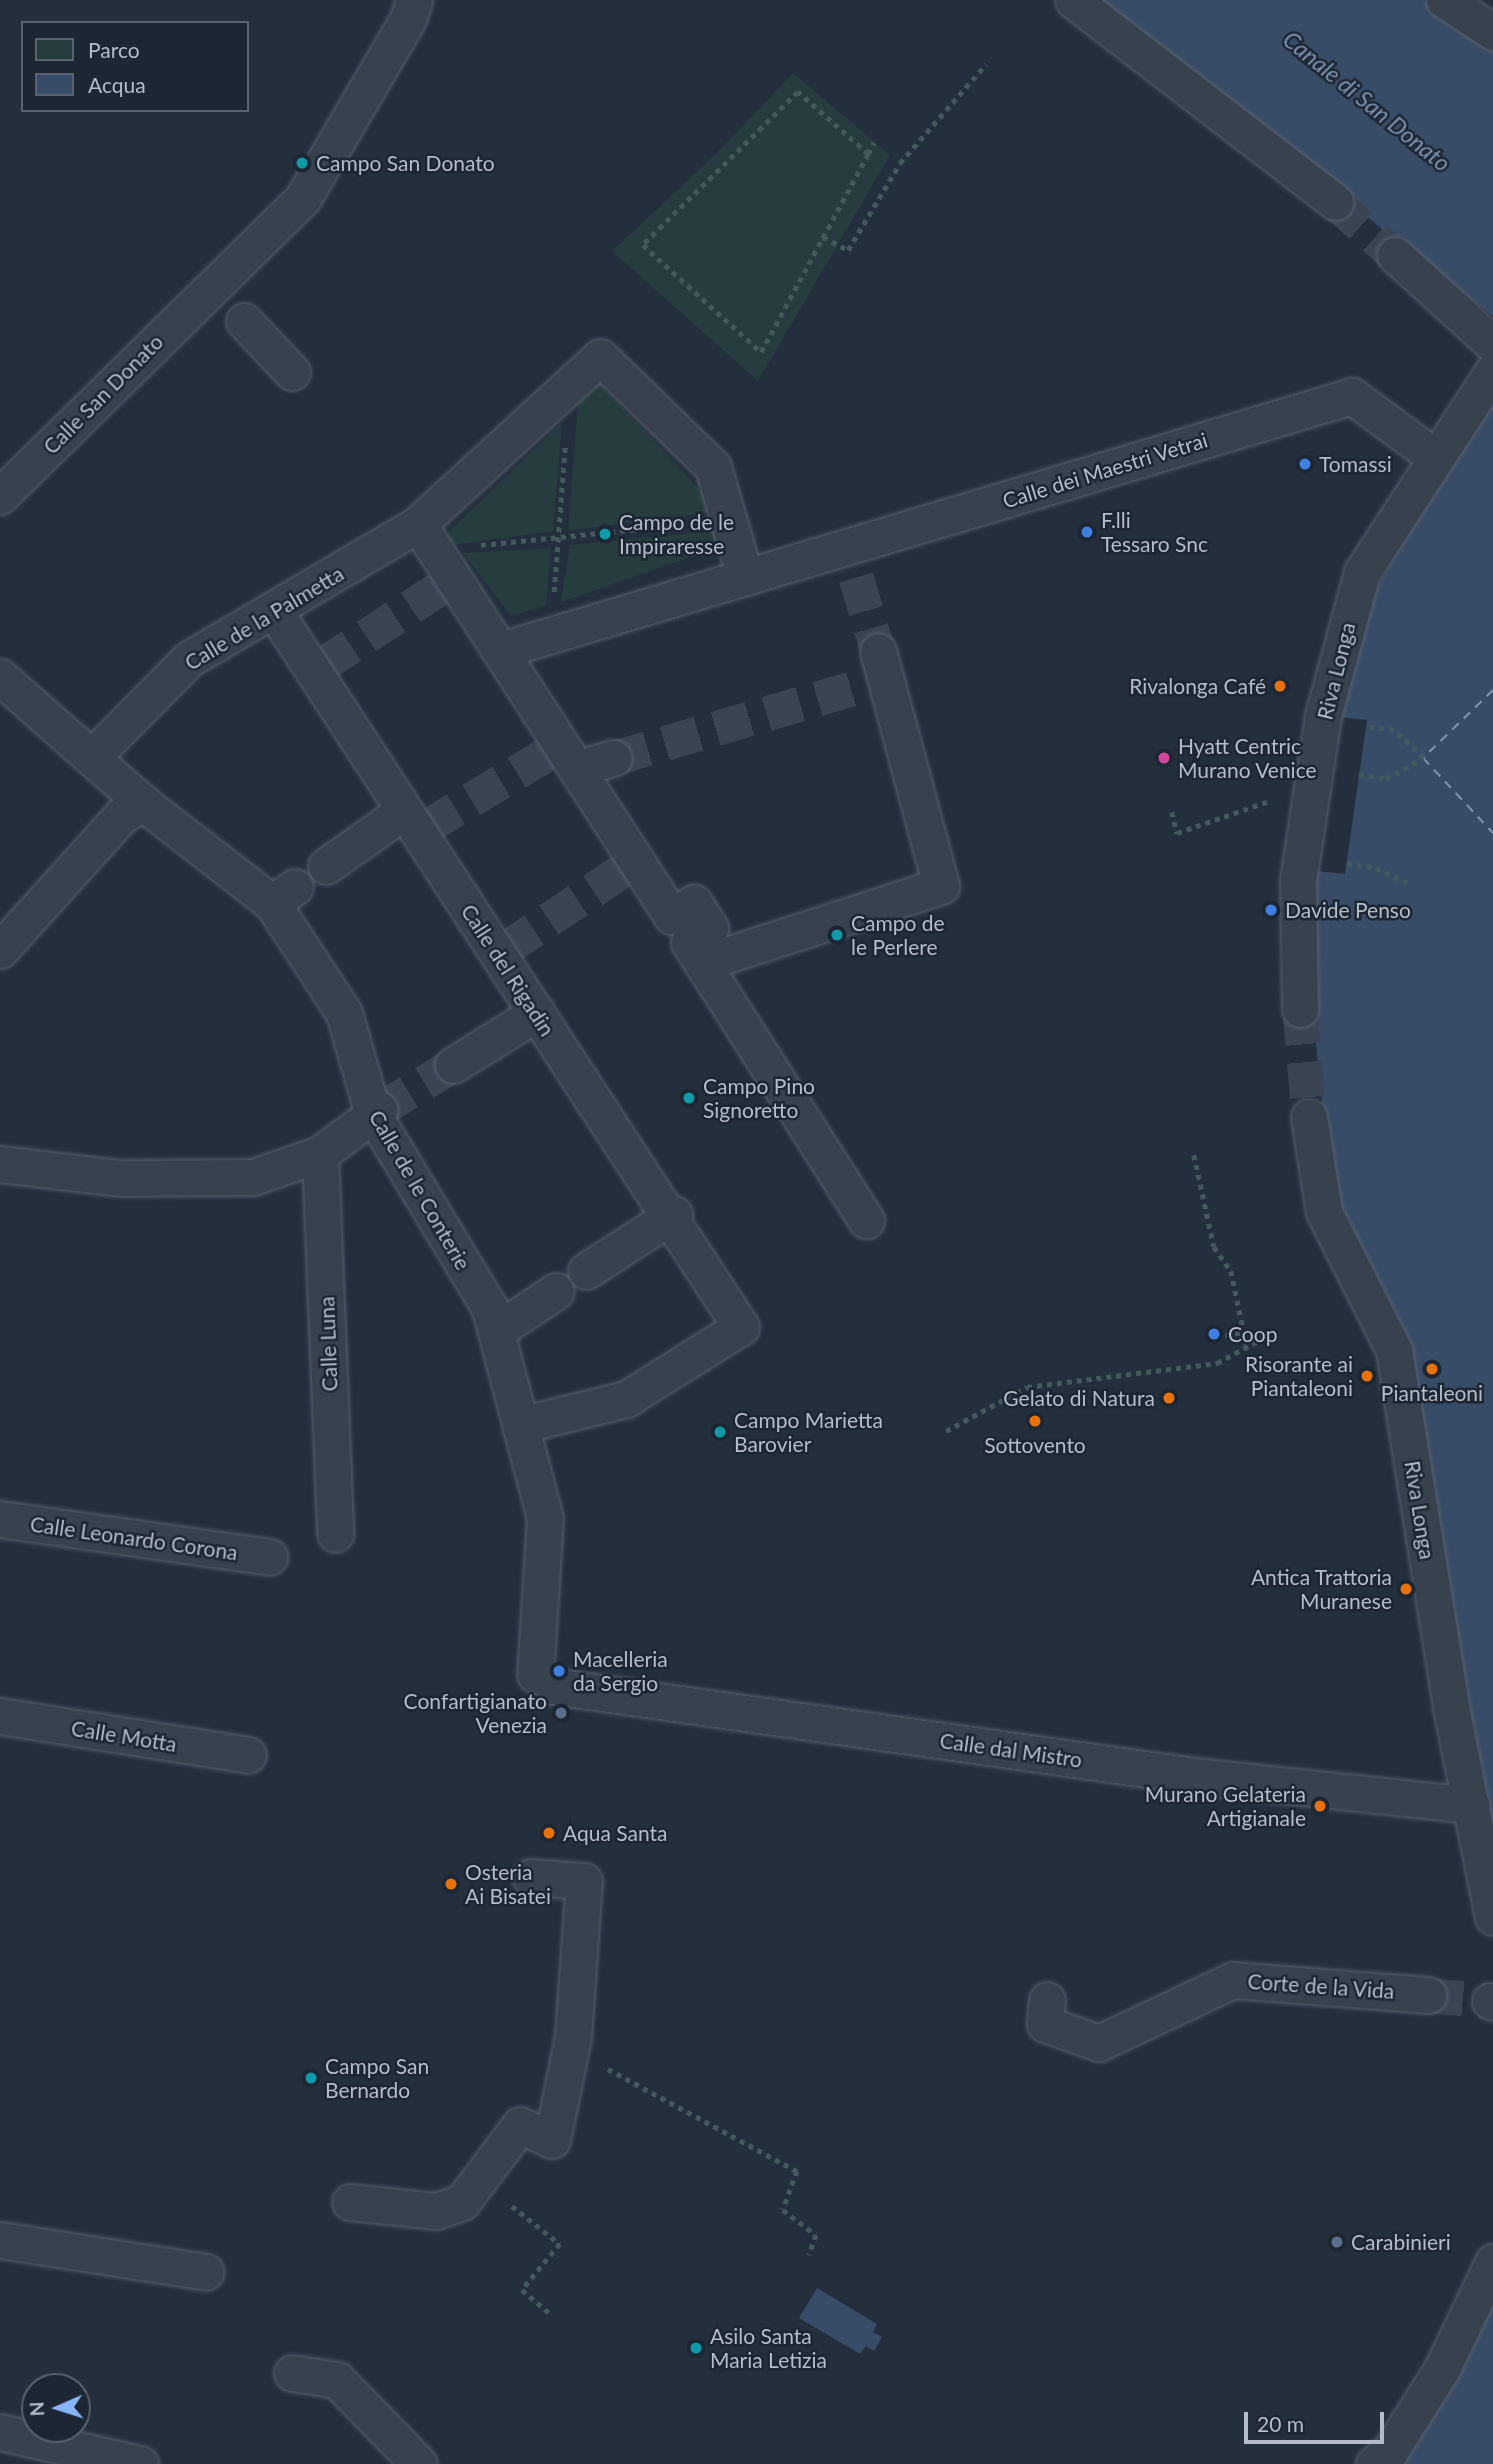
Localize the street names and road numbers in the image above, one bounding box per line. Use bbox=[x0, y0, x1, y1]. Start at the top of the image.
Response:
street label: Calle San Donato bbox=[38, 329, 168, 459]
street label: Calle dei Maestri Vetrai bbox=[999, 427, 1211, 513]
street label: Calle de la Palmetta bbox=[180, 561, 348, 675]
street label: Riva Longa bbox=[1312, 620, 1360, 722]
street label: Calle del Rigadin bbox=[456, 899, 560, 1041]
street label: Calle de le Conterie bbox=[364, 1106, 476, 1274]
street label: Calle Luna bbox=[314, 1296, 342, 1392]
street label: Riva Longa bbox=[1400, 1459, 1440, 1561]
street label: Calle Leonardo Corona bbox=[29, 1511, 239, 1565]
street label: Calle Motta bbox=[69, 1715, 179, 1757]
street label: Calle dal Mistro bbox=[938, 1728, 1084, 1772]
street label: Corte de la Vida bbox=[1246, 1968, 1396, 2004]

